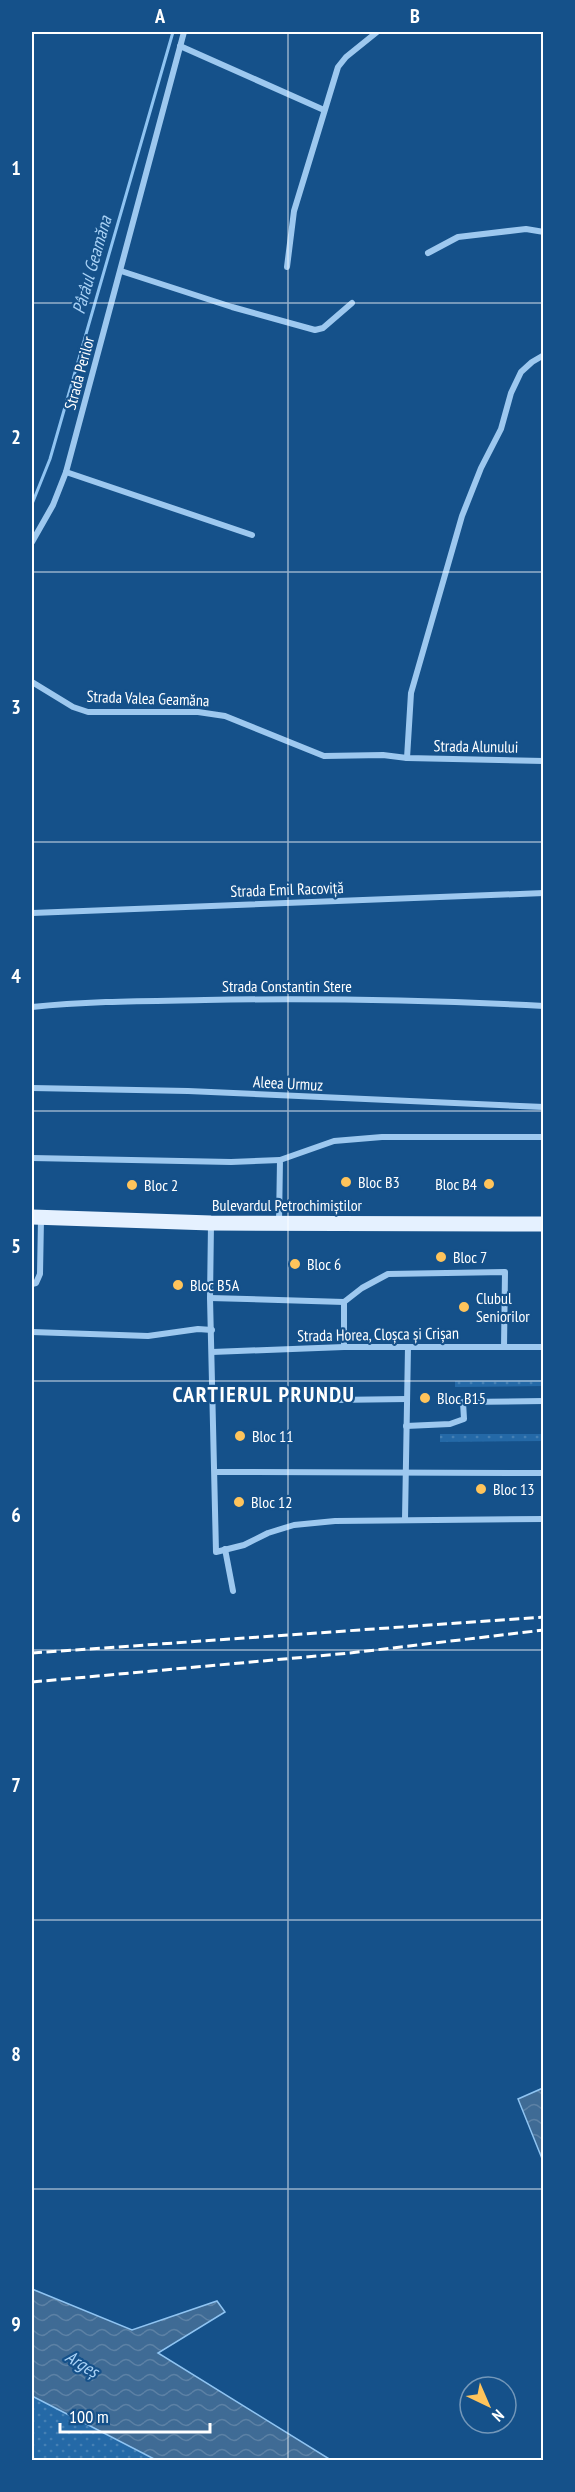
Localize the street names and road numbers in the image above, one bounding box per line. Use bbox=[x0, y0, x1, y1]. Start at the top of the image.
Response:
street label: Strada Perilor bbox=[60, 334, 99, 412]
street label: Strada Valea Geamăna bbox=[86, 686, 210, 710]
street label: Strada Alunului bbox=[433, 735, 519, 757]
street label: Strada Emil Racoviță bbox=[230, 877, 344, 901]
street label: Strada Constantin Stere bbox=[222, 976, 352, 996]
street label: Aleea Urmuz bbox=[253, 1071, 324, 1095]
street label: Bulevardul Petrochimiștilor bbox=[212, 1195, 363, 1215]
street label: Strada Horea, Cloșca și Crișan bbox=[297, 1323, 459, 1345]

